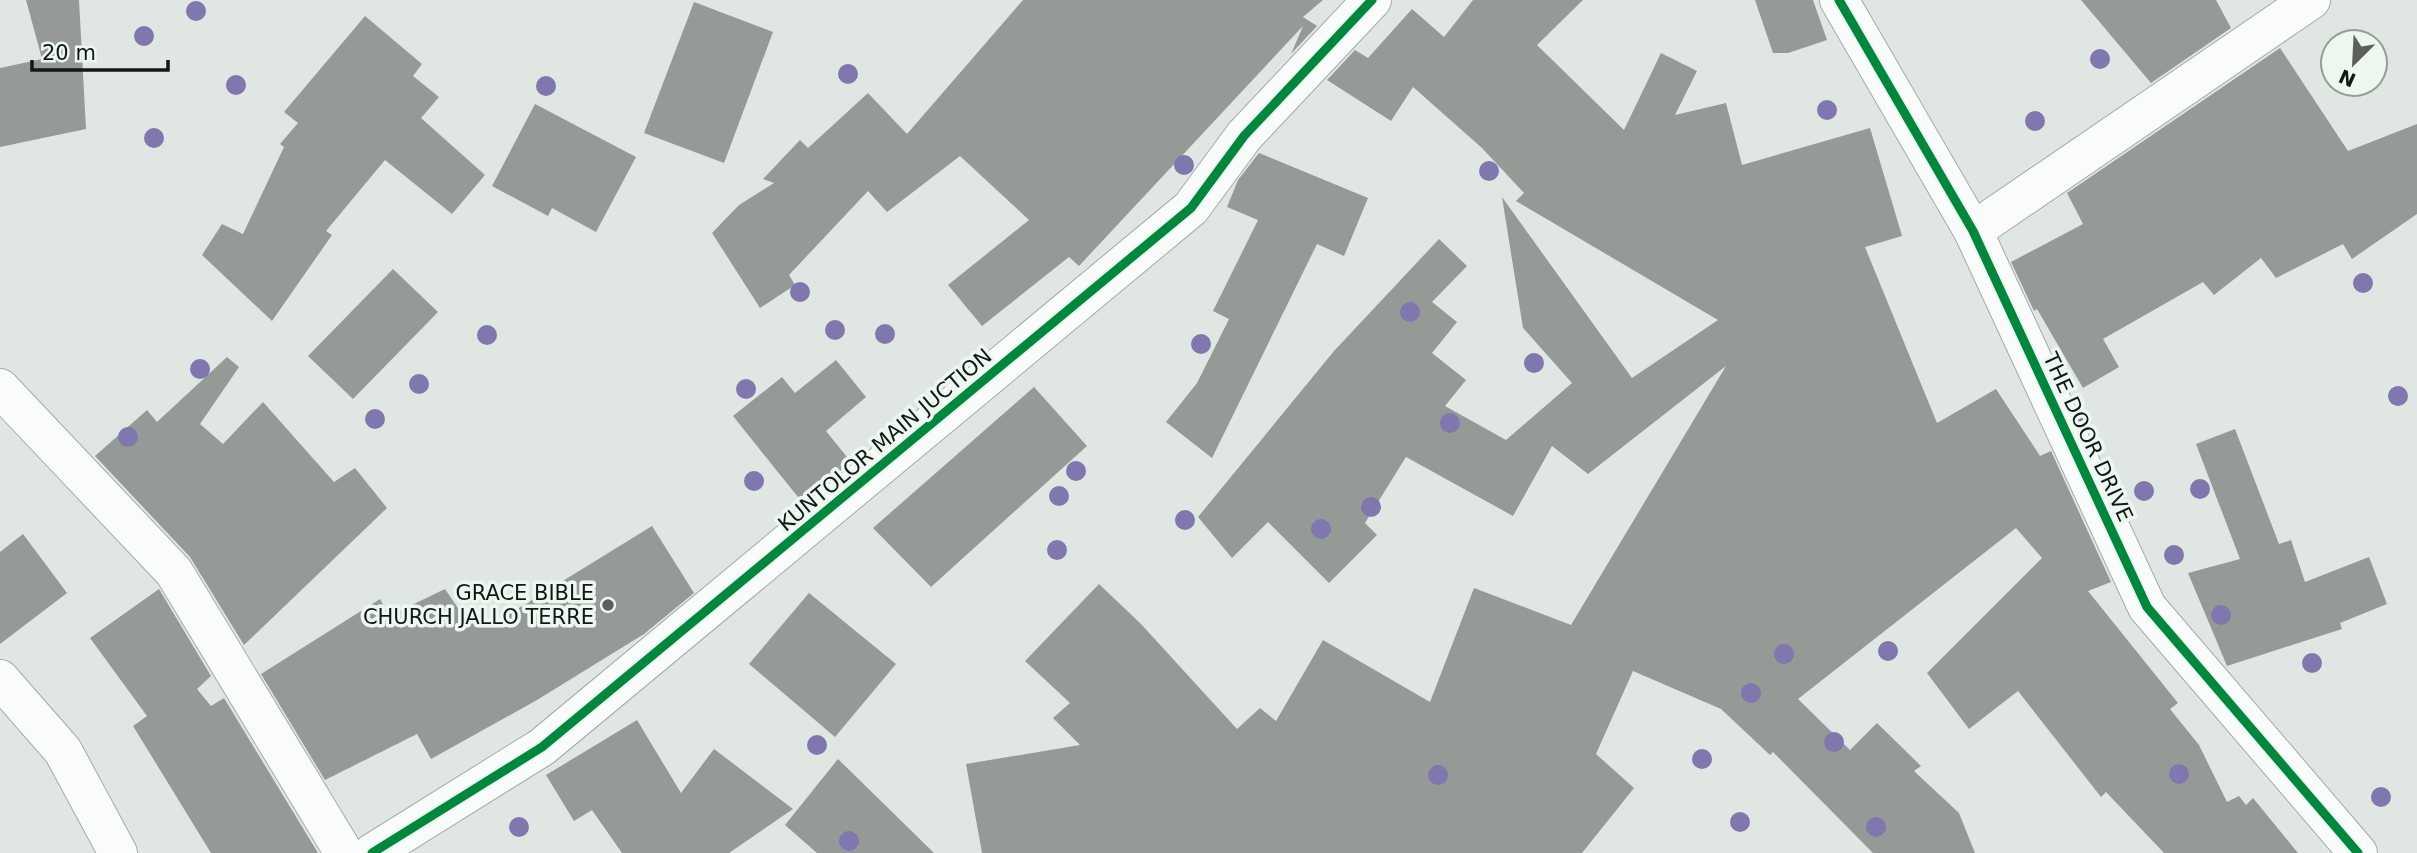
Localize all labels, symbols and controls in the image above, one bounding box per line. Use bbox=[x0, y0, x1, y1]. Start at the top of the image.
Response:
scale bar bbox=[32, 28, 168, 72]
north arrow bbox=[2319, 28, 2389, 98]
text: 20 m bbox=[42, 41, 96, 65]
text: N bbox=[2335, 65, 2359, 92]
street label: KUNTOLOR MAIN JUCTION bbox=[774, 344, 996, 536]
street label: THE DOOR DRIVE bbox=[2038, 348, 2138, 525]
place label: GRACE BIBLE CHURCH JALLO TERRE bbox=[363, 581, 594, 629]
marker: GRACE BIBLE CHURCH JALLO TERRE bbox=[600, 597, 616, 613]

